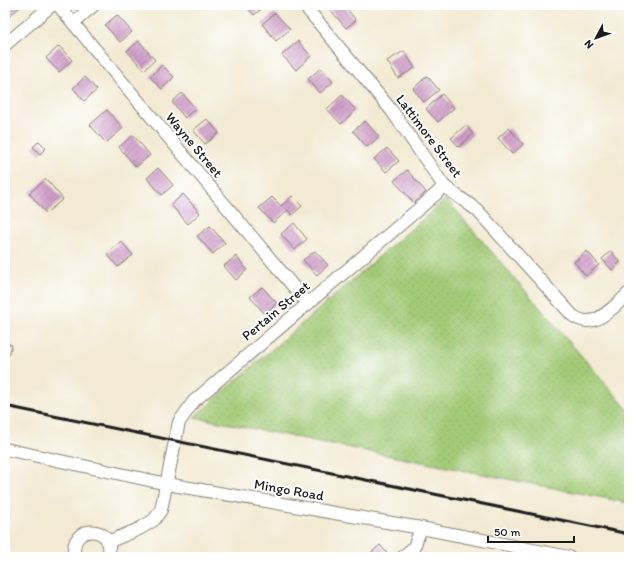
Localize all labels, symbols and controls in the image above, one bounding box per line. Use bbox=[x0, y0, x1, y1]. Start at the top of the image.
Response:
north arrow bbox=[576, 18, 616, 58]
text: N bbox=[581, 37, 596, 51]
street label: Lattimore Street bbox=[392, 91, 466, 181]
street label: Wayne Street bbox=[162, 109, 226, 181]
street label: Pertain Street bbox=[239, 278, 313, 344]
street label: Mingo Road bbox=[253, 476, 326, 505]
scale bar bbox=[488, 518, 574, 544]
text: 50 m bbox=[494, 525, 520, 539]

